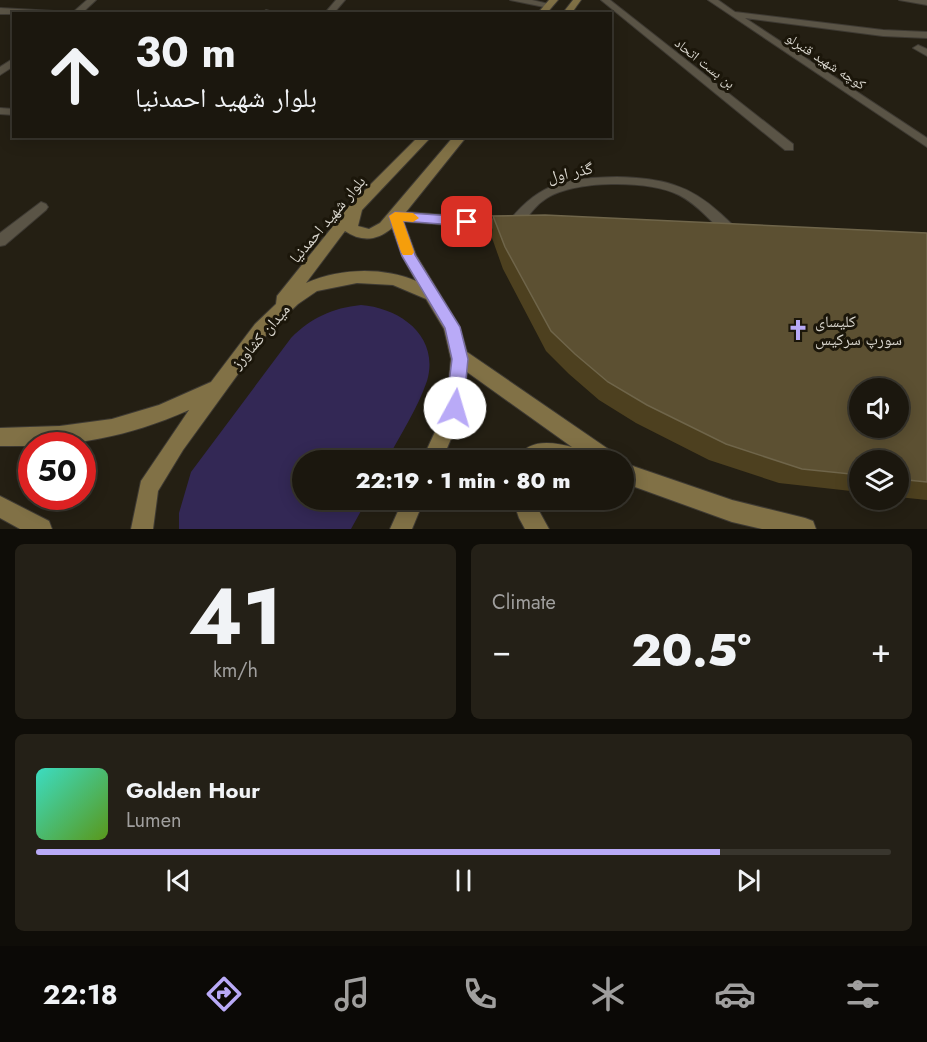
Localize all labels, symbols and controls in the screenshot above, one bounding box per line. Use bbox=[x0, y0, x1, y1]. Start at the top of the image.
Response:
text: 30 m bbox=[135, 22, 236, 83]
street label: کوچه شهید قنبرلو bbox=[782, 28, 870, 94]
street label: بن بست اتحاد bbox=[671, 33, 740, 93]
icon: ahead bbox=[36, 36, 114, 114]
text: بلوار شهید احمدنیا bbox=[135, 78, 317, 117]
street label: گذر اول bbox=[545, 156, 595, 189]
street label: بلوار شهید احمدنیا bbox=[284, 171, 371, 268]
pin bbox=[441, 196, 492, 247]
icon: arrive bbox=[450, 205, 483, 238]
street label: میدان کشاورز bbox=[225, 299, 295, 375]
place label: کلیسای سورپ سرکیس bbox=[815, 310, 902, 351]
church icon: کلیسای سورپ سرکیس bbox=[786, 318, 810, 342]
position arrow bbox=[423, 376, 487, 440]
map controls bbox=[849, 378, 909, 510]
button: sound bbox=[849, 378, 909, 438]
speed limit sign: 50 bbox=[18, 432, 96, 510]
button: layers bbox=[849, 450, 909, 510]
text: 22:19 · 1 min · 80 m bbox=[356, 464, 570, 496]
text: 41 bbox=[188, 561, 283, 673]
text: Climate bbox=[492, 588, 556, 617]
text: 20.5° bbox=[631, 618, 751, 683]
text: − bbox=[492, 627, 511, 674]
text: + bbox=[871, 627, 891, 674]
text: km/h bbox=[213, 656, 258, 685]
text: Golden Hour bbox=[126, 774, 260, 806]
text: Lumen bbox=[126, 806, 182, 835]
icon: previous bbox=[162, 864, 195, 897]
icon: pause bbox=[447, 864, 480, 897]
icon: next bbox=[732, 864, 765, 897]
icon: directions bbox=[203, 973, 245, 1015]
icon: music bbox=[331, 973, 373, 1015]
icon: phone bbox=[459, 973, 501, 1015]
icon: climate bbox=[587, 973, 629, 1015]
icon: car bbox=[714, 973, 756, 1015]
icon: filters bbox=[842, 973, 884, 1015]
text: 22:18 bbox=[43, 975, 118, 1014]

